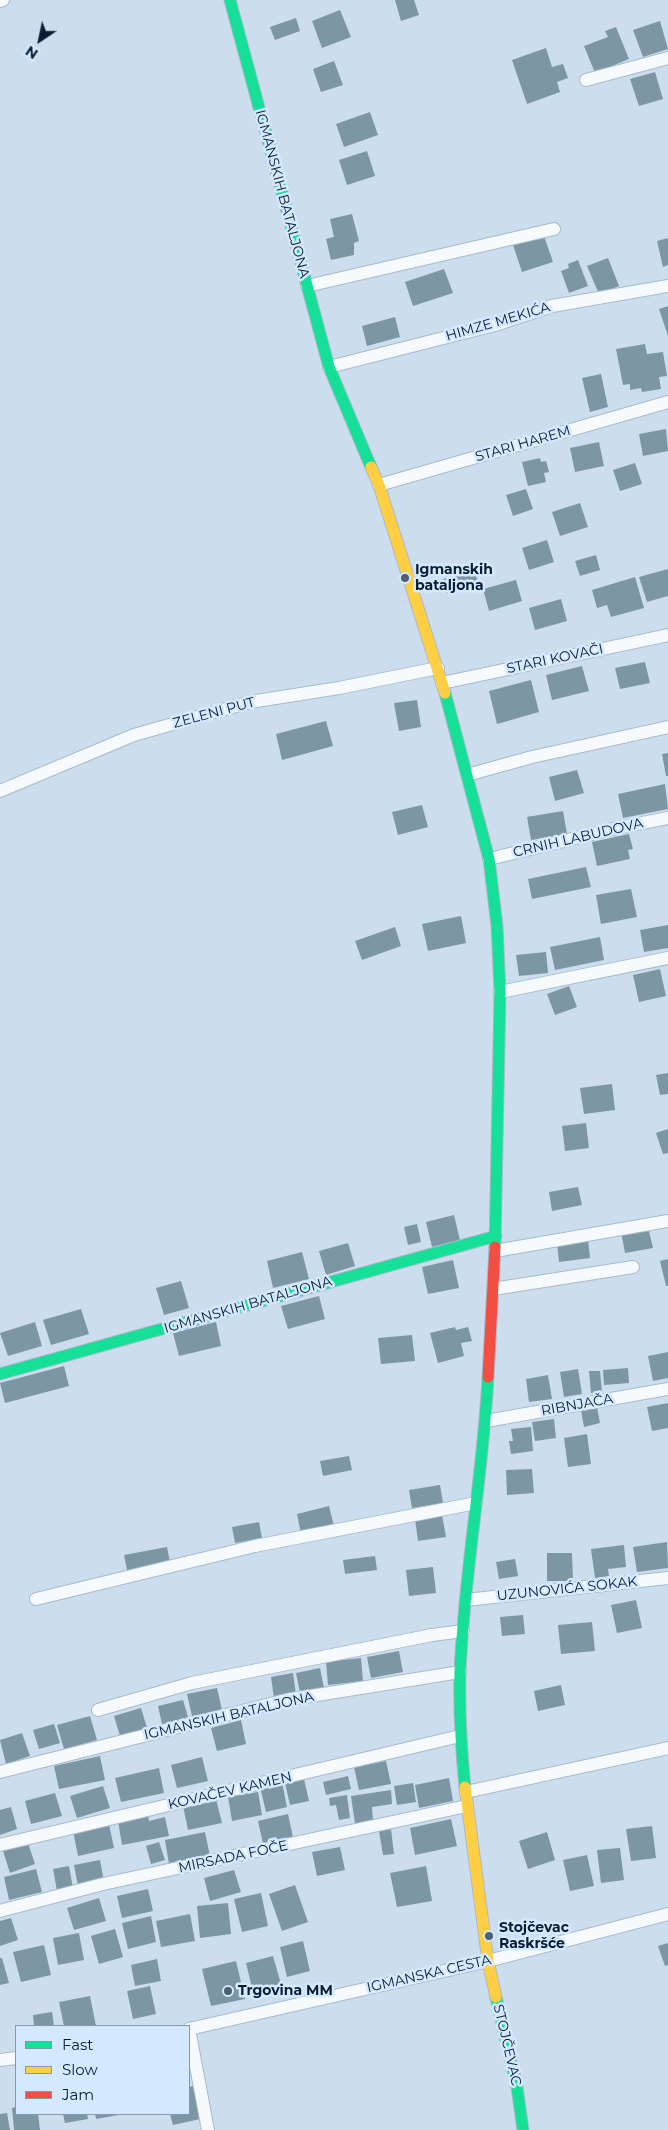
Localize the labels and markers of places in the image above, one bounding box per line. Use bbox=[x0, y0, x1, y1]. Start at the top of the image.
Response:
place label: Igmanskih bataljona bbox=[415, 562, 493, 594]
marker: Igmanskih bataljona bbox=[399, 572, 411, 584]
place label: Stojčevac Raskršće bbox=[499, 1920, 569, 1952]
marker: Stojčevac Raskršće bbox=[483, 1930, 495, 1942]
place label: Trgovina MM bbox=[238, 1983, 333, 1999]
marker: Trgovina MM bbox=[222, 1985, 234, 1997]

